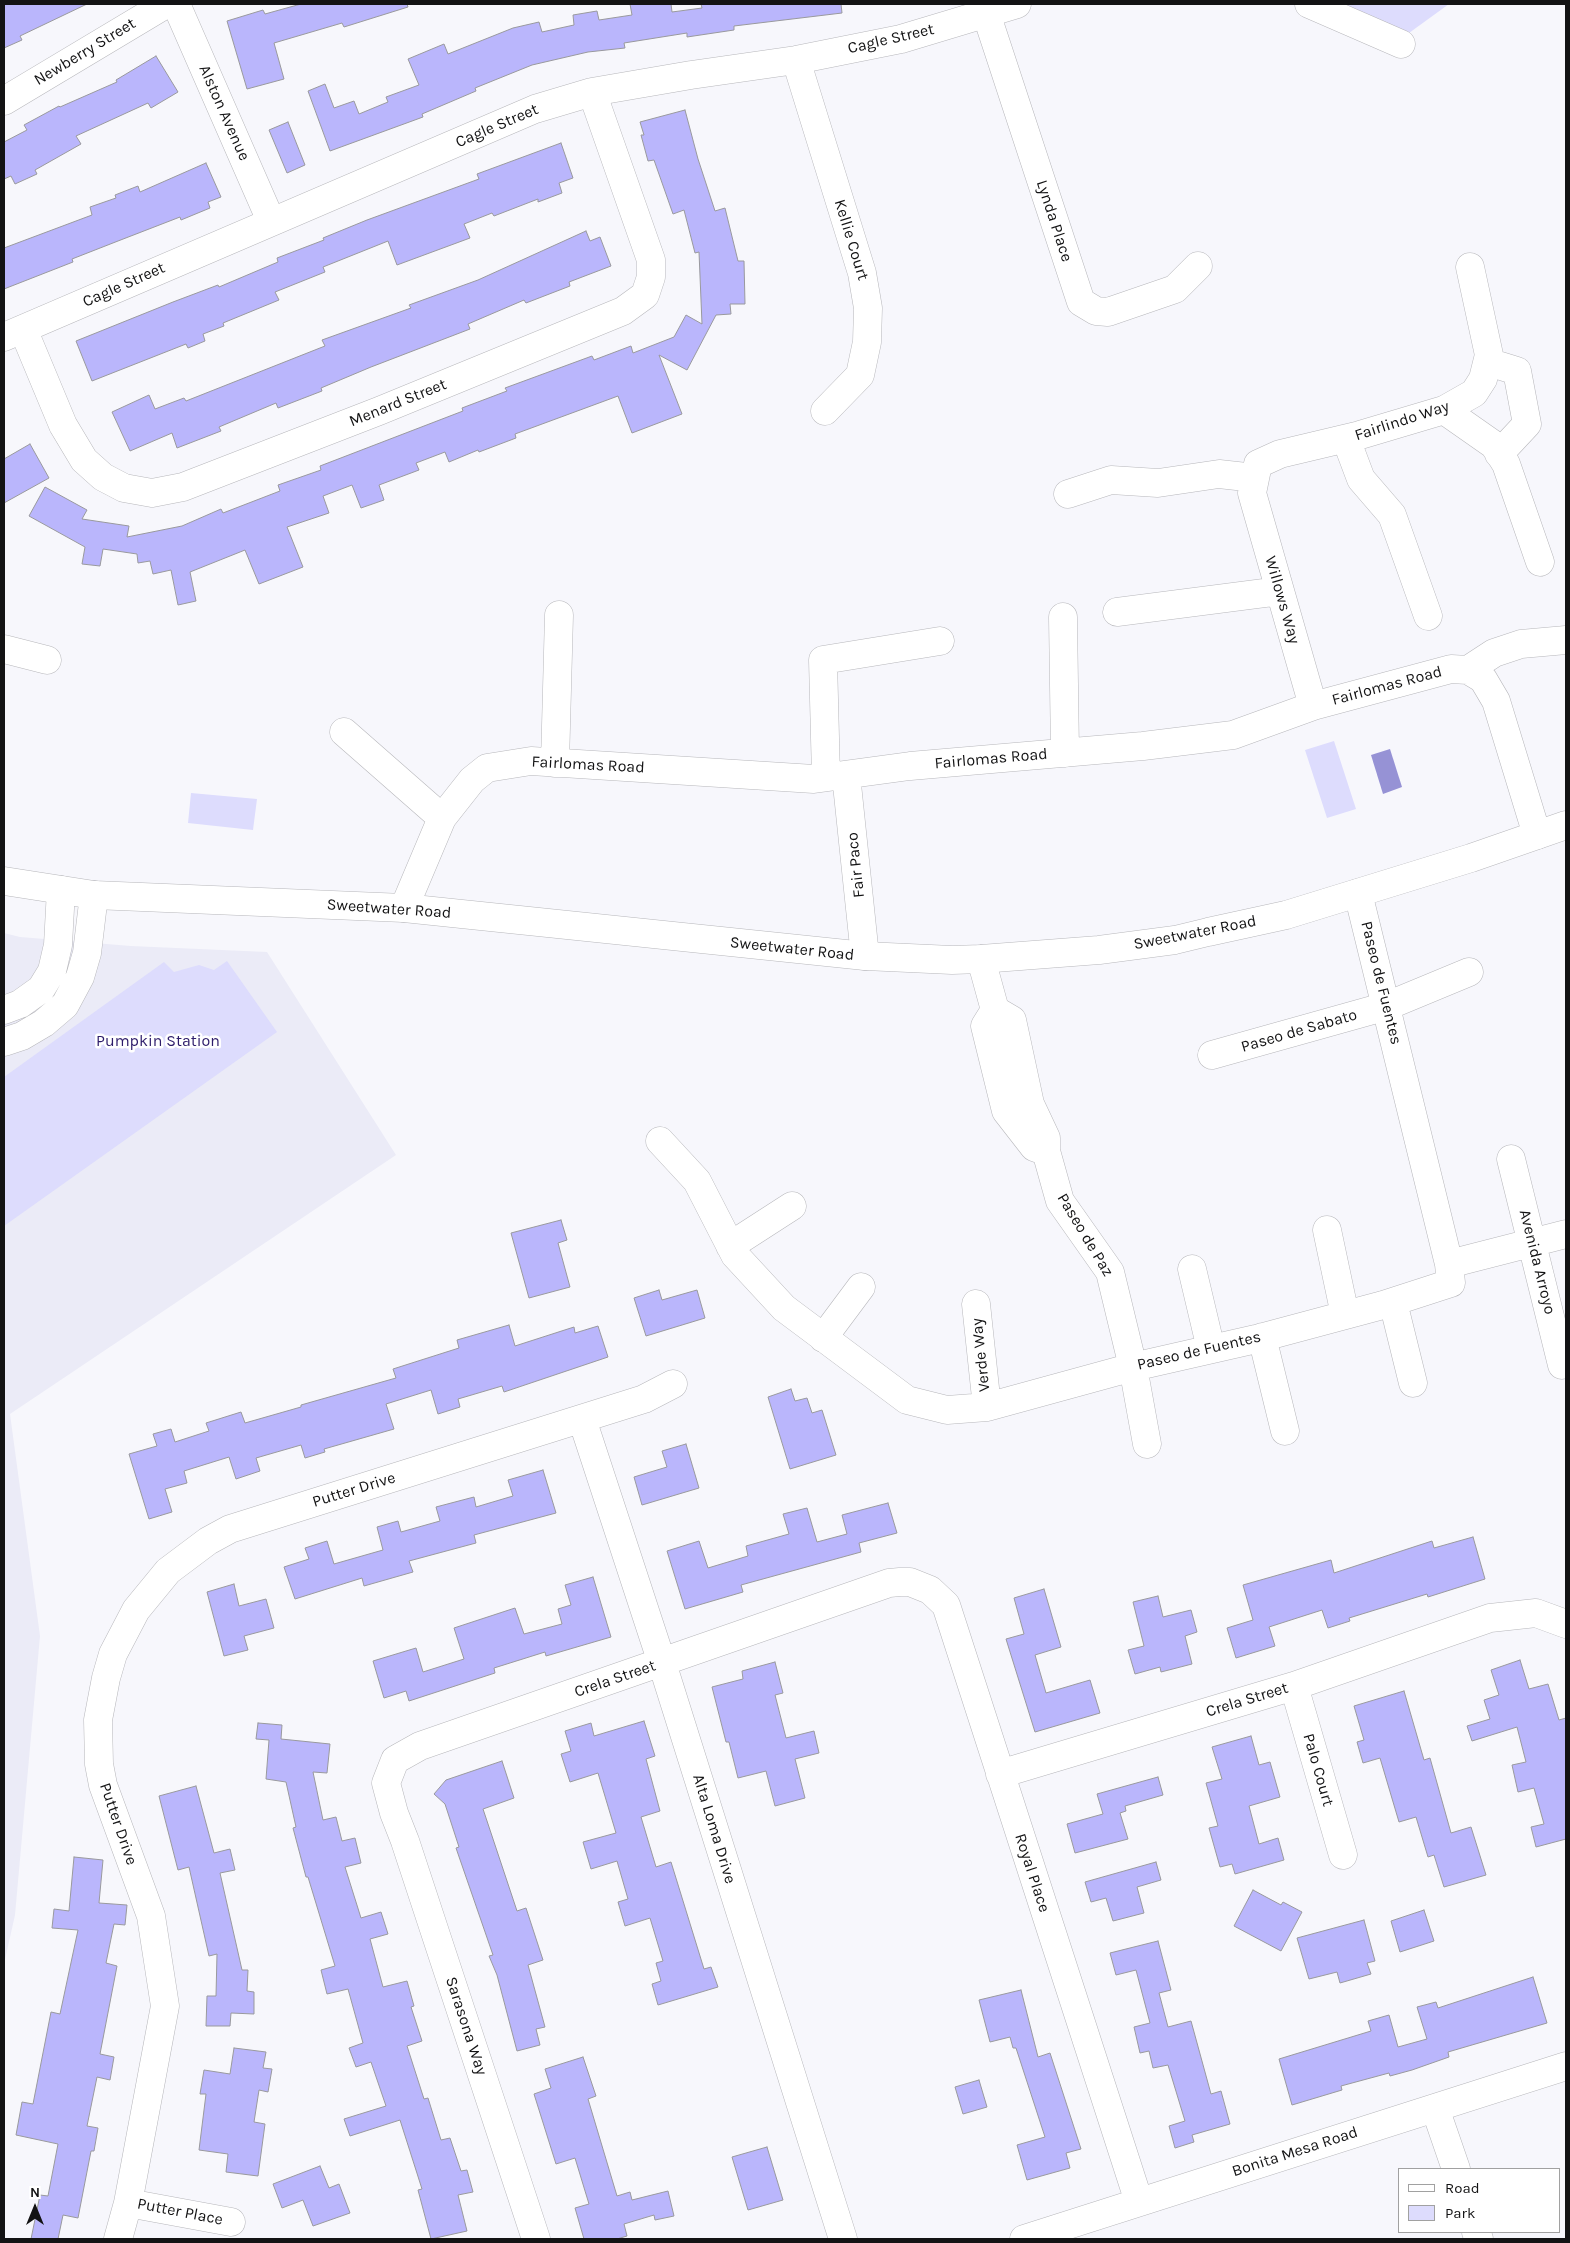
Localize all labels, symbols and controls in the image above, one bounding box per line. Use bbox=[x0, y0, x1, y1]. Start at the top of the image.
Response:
street label: Newberry Street bbox=[31, 14, 139, 90]
street label: Cagle Street bbox=[846, 20, 936, 58]
street label: Alston Avenue bbox=[194, 62, 254, 164]
street label: Cagle Street bbox=[453, 100, 541, 152]
street label: Lynda Place bbox=[1032, 178, 1076, 264]
street label: Kellie Court bbox=[830, 197, 872, 283]
street label: Cagle Street bbox=[80, 258, 168, 312]
street label: Menard Street bbox=[347, 375, 449, 431]
street label: Fairlindo Way bbox=[1352, 397, 1452, 445]
street label: Willows Way bbox=[1260, 554, 1304, 646]
street label: Fairlomas Road bbox=[1330, 662, 1444, 710]
street label: Fairlomas Road bbox=[934, 744, 1048, 774]
street label: Fairlomas Road bbox=[531, 752, 645, 778]
street label: Fair Paco bbox=[843, 831, 869, 899]
street label: Sweetwater Road bbox=[326, 895, 452, 923]
street label: Sweetwater Road bbox=[1132, 912, 1258, 954]
street label: Paseo de Fuentes bbox=[1356, 919, 1406, 1047]
street label: Sweetwater Road bbox=[729, 933, 855, 965]
street label: Paseo de Sabato bbox=[1239, 1005, 1359, 1057]
park label: Pumpkin Station bbox=[96, 1031, 220, 1051]
street label: Paseo de Paz bbox=[1053, 1190, 1117, 1280]
street label: Avenida Arroyo bbox=[1515, 1208, 1559, 1316]
street label: Verde Way bbox=[968, 1317, 994, 1393]
street label: Paseo de Fuentes bbox=[1135, 1327, 1263, 1375]
street label: Putter Drive bbox=[310, 1468, 398, 1512]
street label: Crela Street bbox=[572, 1656, 658, 1702]
street label: Crela Street bbox=[1204, 1678, 1290, 1722]
street label: Palo Court bbox=[1298, 1731, 1338, 1809]
street label: Alta Loma Drive bbox=[688, 1772, 740, 1886]
street label: Putter Drive bbox=[95, 1780, 141, 1868]
street label: Royal Place bbox=[1010, 1831, 1054, 1915]
street label: Sarasona Way bbox=[441, 1974, 491, 2078]
street label: Bonita Mesa Road bbox=[1230, 2123, 1360, 2181]
legend bbox=[1398, 2168, 1560, 2233]
text: Road bbox=[1445, 2179, 1480, 2197]
north arrow bbox=[10, 2183, 60, 2233]
text: N bbox=[30, 2184, 40, 2201]
street label: Putter Place bbox=[135, 2194, 225, 2230]
text: Park bbox=[1445, 2204, 1475, 2222]

